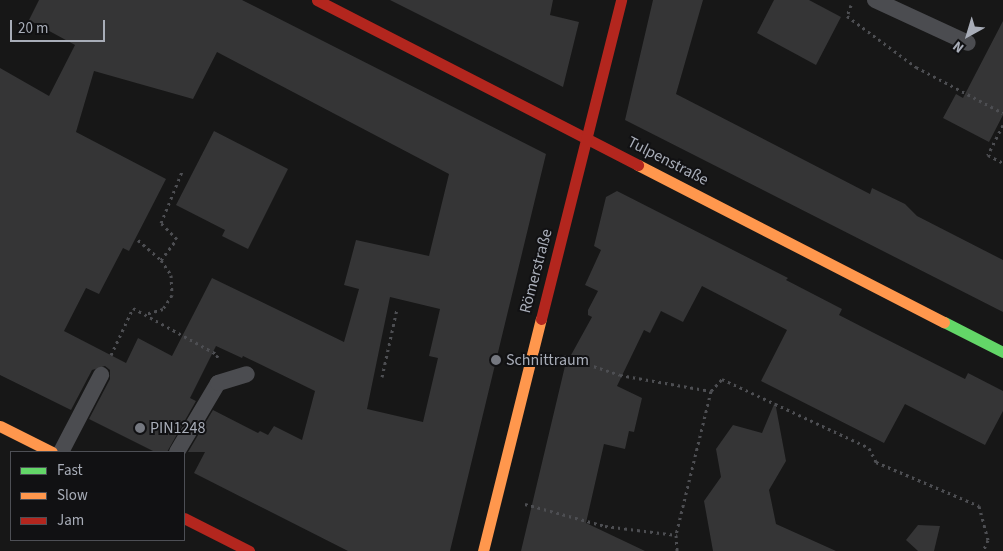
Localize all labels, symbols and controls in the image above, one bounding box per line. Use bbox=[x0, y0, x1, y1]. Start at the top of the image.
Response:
scale bar bbox=[12, 10, 108, 42]
north arrow bbox=[943, 10, 993, 60]
text: 20 m bbox=[18, 18, 48, 39]
text: N bbox=[949, 36, 968, 57]
street label: Tulpenstraße bbox=[624, 132, 712, 190]
street label: Römerstraße bbox=[516, 227, 556, 315]
place label: Schnittraum bbox=[506, 350, 589, 370]
marker: Schnittraum bbox=[490, 354, 502, 366]
place label: PIN1248 bbox=[150, 418, 205, 438]
marker: PIN1248 bbox=[134, 422, 146, 434]
legend bbox=[10, 451, 185, 541]
text: Fast bbox=[57, 460, 83, 481]
text: Slow bbox=[57, 485, 88, 506]
text: Jam bbox=[57, 510, 84, 531]

